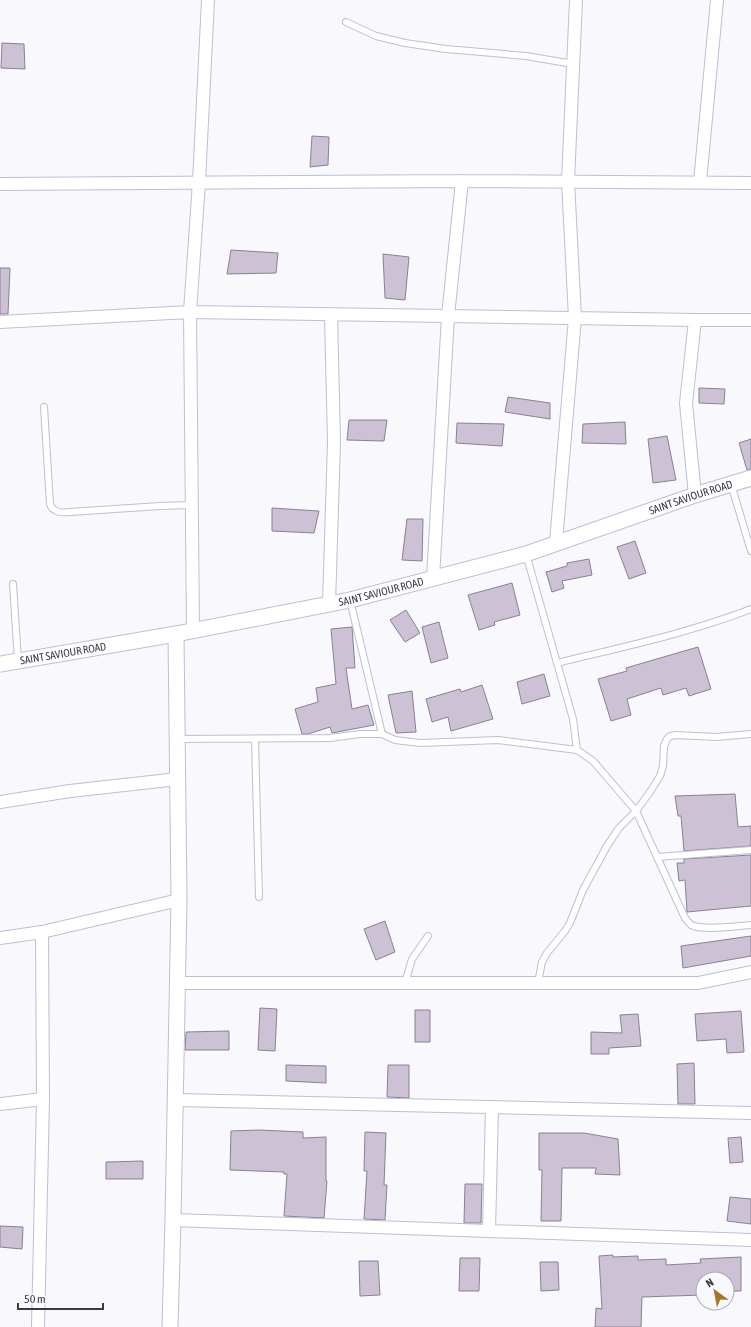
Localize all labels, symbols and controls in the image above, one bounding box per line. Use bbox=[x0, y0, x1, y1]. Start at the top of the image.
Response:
street label: SAINT SAVIOUR ROAD bbox=[647, 478, 734, 517]
street label: SAINT SAVIOUR ROAD bbox=[338, 575, 425, 608]
street label: SAINT SAVIOUR ROAD bbox=[19, 640, 107, 666]
north arrow bbox=[695, 1271, 735, 1311]
text: N bbox=[704, 1276, 716, 1289]
scale bar bbox=[18, 1285, 103, 1311]
text: 50 m bbox=[24, 1292, 46, 1306]

